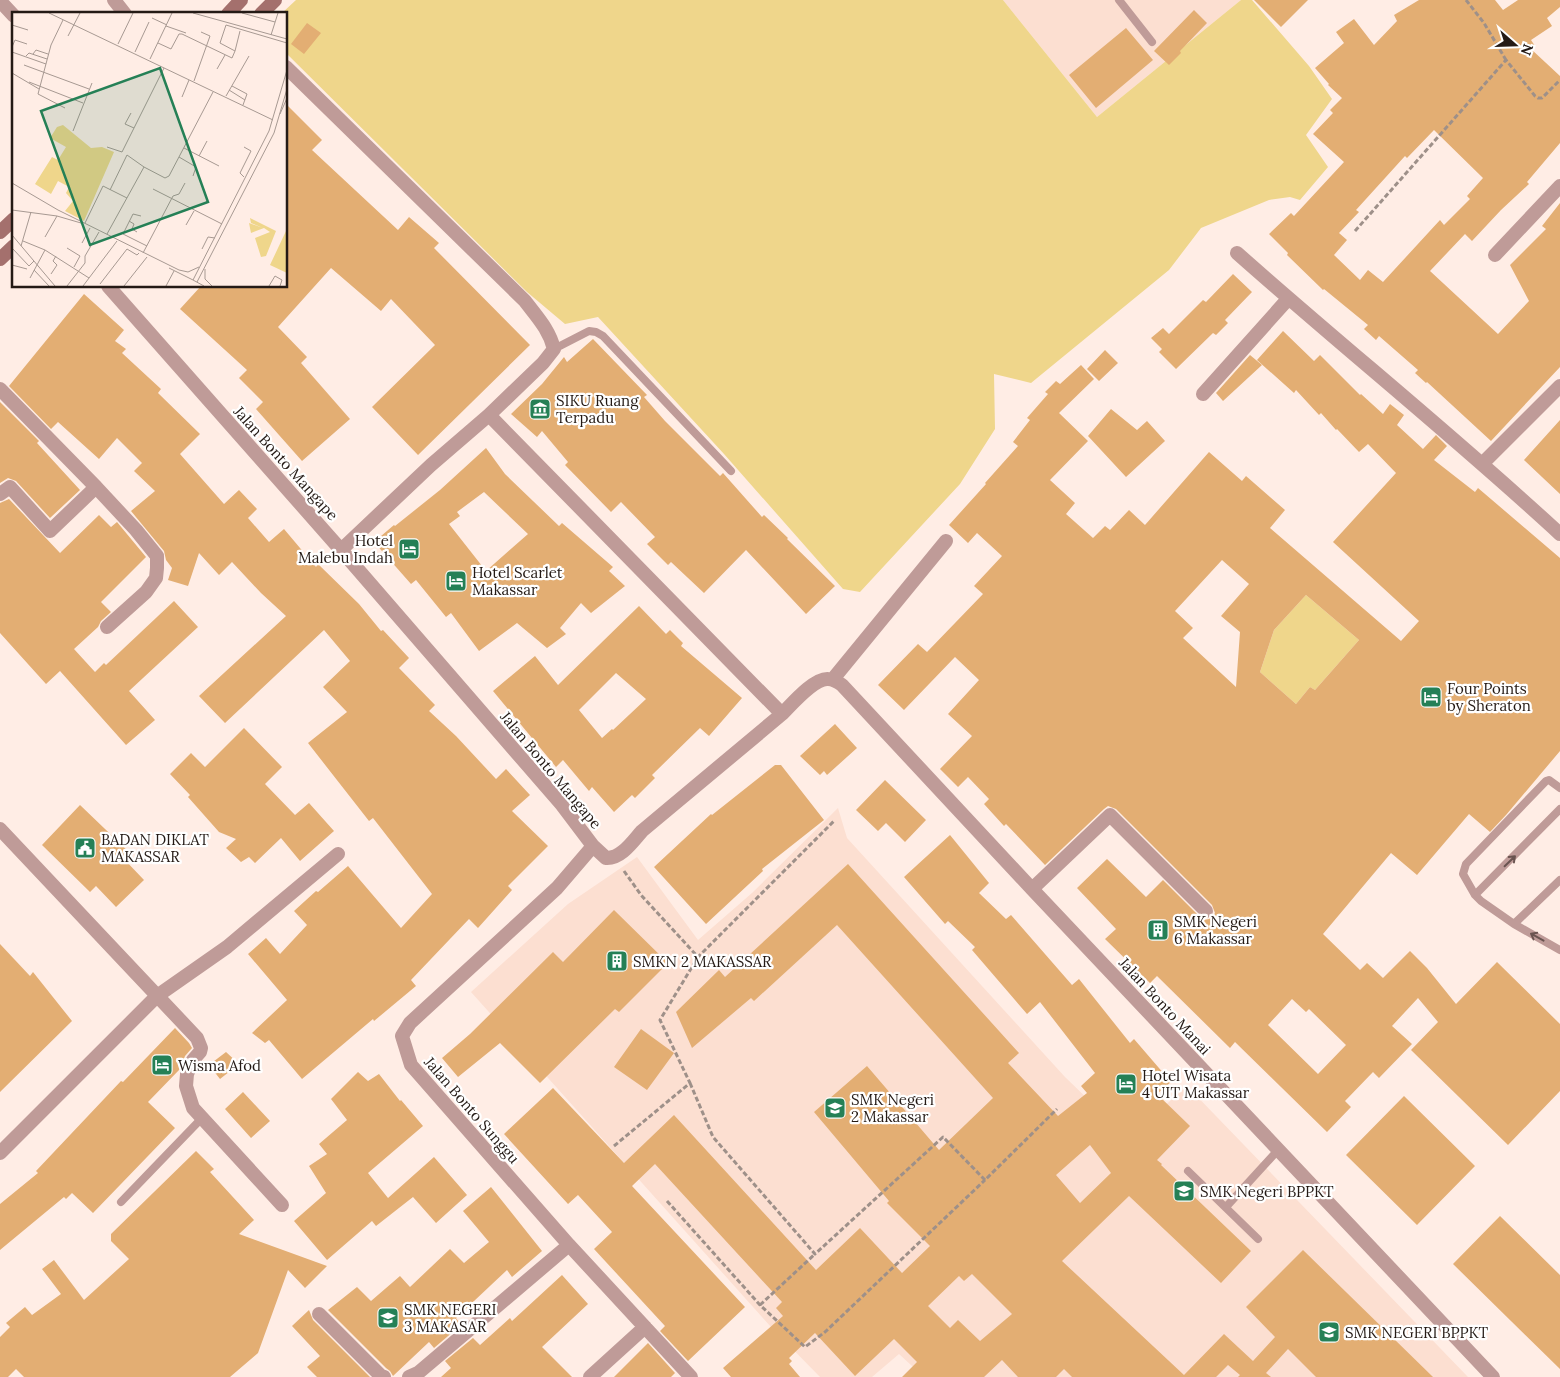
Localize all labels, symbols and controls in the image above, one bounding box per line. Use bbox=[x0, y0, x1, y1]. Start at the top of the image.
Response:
inset map bbox=[12, 12, 288, 288]
north arrow bbox=[1490, 20, 1540, 70]
text: N bbox=[1517, 41, 1538, 58]
place label: SIKU Ruang Terpadu bbox=[556, 391, 639, 427]
museum icon: SIKU Ruang Terpadu bbox=[528, 397, 552, 421]
street label: Jalan Bonto Mangape bbox=[229, 401, 342, 524]
place label: Hotel Malebu Indah bbox=[298, 531, 393, 567]
hotel icon: Hotel Malebu Indah bbox=[397, 537, 421, 561]
place label: Hotel Scarlet Makassar bbox=[472, 563, 563, 599]
hotel icon: Hotel Scarlet Makassar bbox=[444, 569, 468, 593]
place label: Four Points by Sheraton bbox=[1447, 679, 1531, 715]
hotel icon: Four Points by Sheraton bbox=[1419, 685, 1443, 709]
street label: Jalan Bonto Mangape bbox=[496, 707, 606, 833]
place label: BADAN DIKLAT MAKASSAR bbox=[101, 830, 209, 866]
public building icon: BADAN DIKLAT MAKASSAR bbox=[73, 836, 97, 860]
one-way arrow bbox=[1503, 855, 1515, 867]
place label: SMK Negeri 6 Makassar bbox=[1174, 912, 1257, 948]
building icon: SMK Negeri 6 Makassar bbox=[1146, 918, 1170, 942]
one-way arrow bbox=[1530, 932, 1544, 942]
building icon: SMKN 2 MAKASSAR bbox=[605, 949, 629, 973]
place label: SMKN 2 MAKASSAR bbox=[633, 952, 772, 971]
street label: Jalan Bonto Manai bbox=[1114, 953, 1215, 1059]
street label: Jalan Bonto Sunggu bbox=[420, 1052, 524, 1167]
hotel icon: Wisma Afod bbox=[150, 1053, 174, 1077]
place label: Wisma Afod bbox=[178, 1056, 261, 1075]
place label: Hotel Wisata 4 UIT Makassar bbox=[1142, 1066, 1250, 1102]
hotel icon: Hotel Wisata 4 UIT Makassar bbox=[1114, 1072, 1138, 1096]
place label: SMK Negeri 2 Makassar bbox=[851, 1090, 934, 1126]
school or university icon: SMK Negeri 2 Makassar bbox=[823, 1096, 847, 1120]
school or university icon: SMK Negeri BPPKT bbox=[1172, 1179, 1196, 1203]
place label: SMK Negeri BPPKT bbox=[1200, 1182, 1334, 1201]
place label: SMK NEGERI 3 MAKASAR bbox=[404, 1300, 496, 1336]
school or university icon: SMK NEGERI 3 MAKASAR bbox=[376, 1306, 400, 1330]
school or university icon: SMK NEGERI BPPKT bbox=[1317, 1320, 1341, 1344]
place label: SMK NEGERI BPPKT bbox=[1345, 1323, 1489, 1342]

